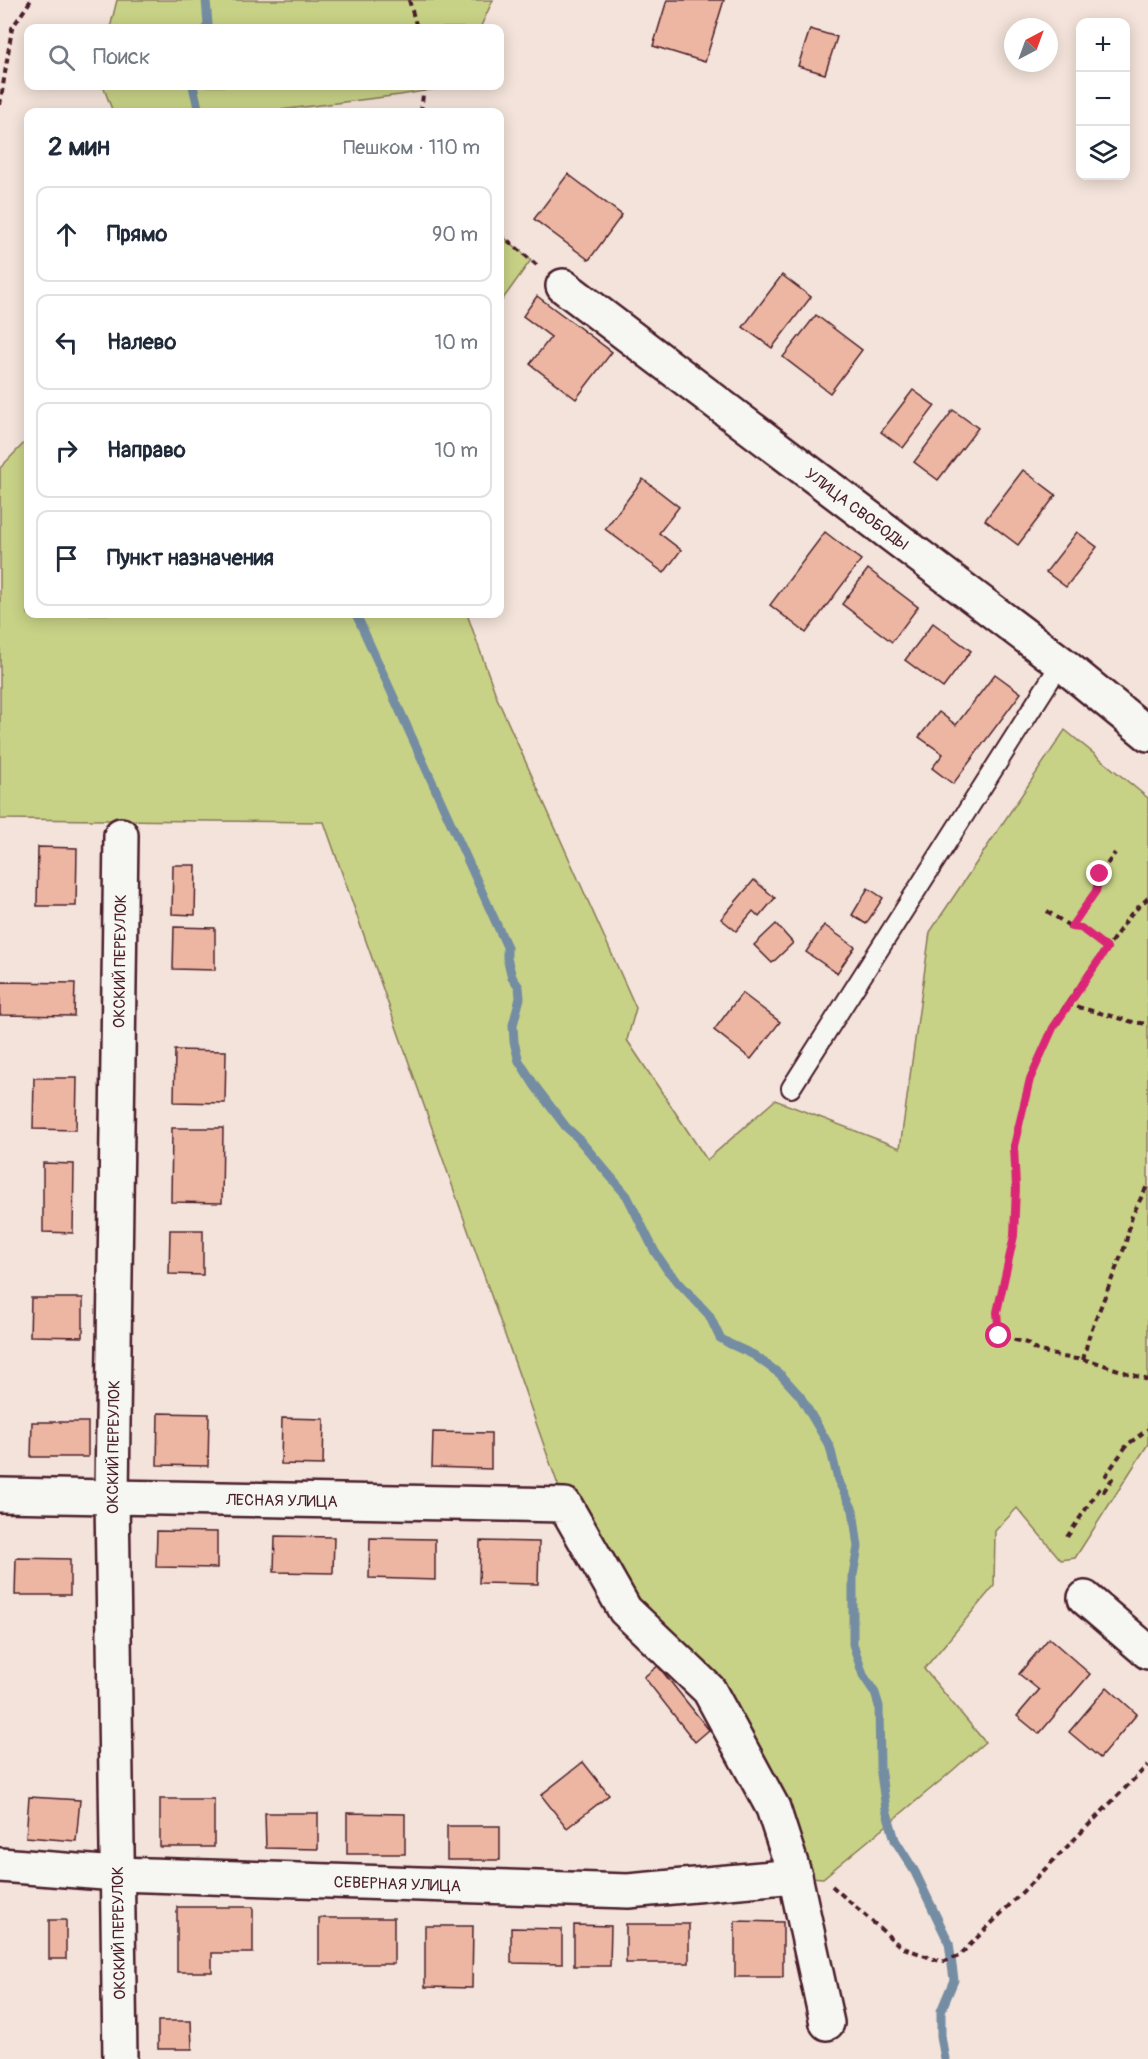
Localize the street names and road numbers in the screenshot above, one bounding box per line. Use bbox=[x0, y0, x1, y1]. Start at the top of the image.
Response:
street label: УЛИЦА СВОБОДЫ bbox=[801, 464, 912, 555]
street label: ОКСКИЙ ПЕРЕУЛОК bbox=[109, 894, 131, 1028]
street label: ОКСКИЙ ПЕРЕУЛОК bbox=[103, 1380, 125, 1514]
street label: ЛЕСНАЯ УЛИЦА bbox=[225, 1490, 338, 1512]
street label: ОКСКИЙ ПЕРЕУЛОК bbox=[108, 1866, 130, 2000]
street label: СЕВЕРНАЯ УЛИЦА bbox=[333, 1872, 461, 1896]

